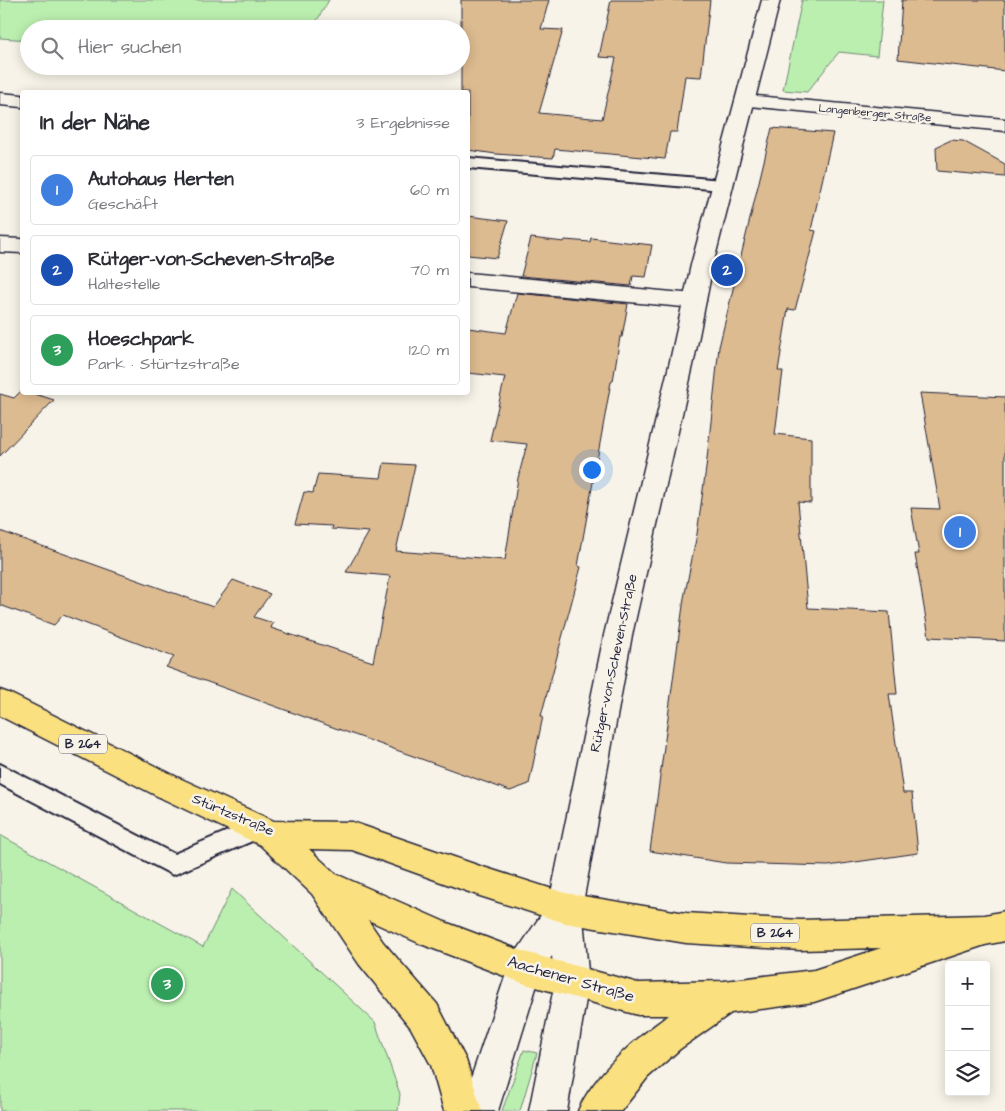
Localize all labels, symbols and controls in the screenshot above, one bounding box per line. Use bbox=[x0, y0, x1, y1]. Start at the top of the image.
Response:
search box bbox=[20, 20, 470, 75]
icon: search bbox=[38, 34, 66, 62]
text: Hier suchen bbox=[78, 34, 181, 61]
street label: Langenberger Straße bbox=[818, 101, 932, 126]
text: In der Nähe bbox=[40, 108, 150, 137]
text: 3 Ergebnisse bbox=[356, 112, 450, 134]
text: Autohaus Herten bbox=[88, 166, 234, 193]
text: 1 bbox=[56, 179, 58, 201]
text: 60 m bbox=[410, 179, 449, 201]
text: Geschäft bbox=[88, 193, 158, 215]
text: Rütger-von-Scheven-Straße bbox=[88, 246, 335, 273]
pin: 2 bbox=[711, 251, 743, 289]
text: 2 bbox=[52, 259, 62, 281]
text: 70 m bbox=[410, 259, 449, 281]
text: Haltestelle bbox=[88, 273, 160, 295]
text: Hoeschpark bbox=[88, 326, 194, 353]
text: 3 bbox=[53, 339, 61, 361]
text: 120 m bbox=[409, 339, 449, 361]
text: Park · Stürtzstraße bbox=[88, 353, 240, 375]
your location bbox=[579, 457, 605, 483]
pin: 1 bbox=[944, 513, 976, 551]
street label: Rütger-von-Scheven-Straße bbox=[585, 572, 643, 754]
road number: B 264 bbox=[59, 734, 107, 754]
street label: Stürtzstraße bbox=[189, 789, 277, 841]
road number: B 264 bbox=[751, 924, 799, 942]
street label: Aachener Straße bbox=[505, 950, 637, 1008]
map controls bbox=[945, 961, 990, 1096]
button: + bbox=[945, 961, 990, 1006]
pin: 3 bbox=[151, 965, 183, 1003]
button: − bbox=[945, 1006, 990, 1051]
button: layers bbox=[945, 1051, 990, 1096]

